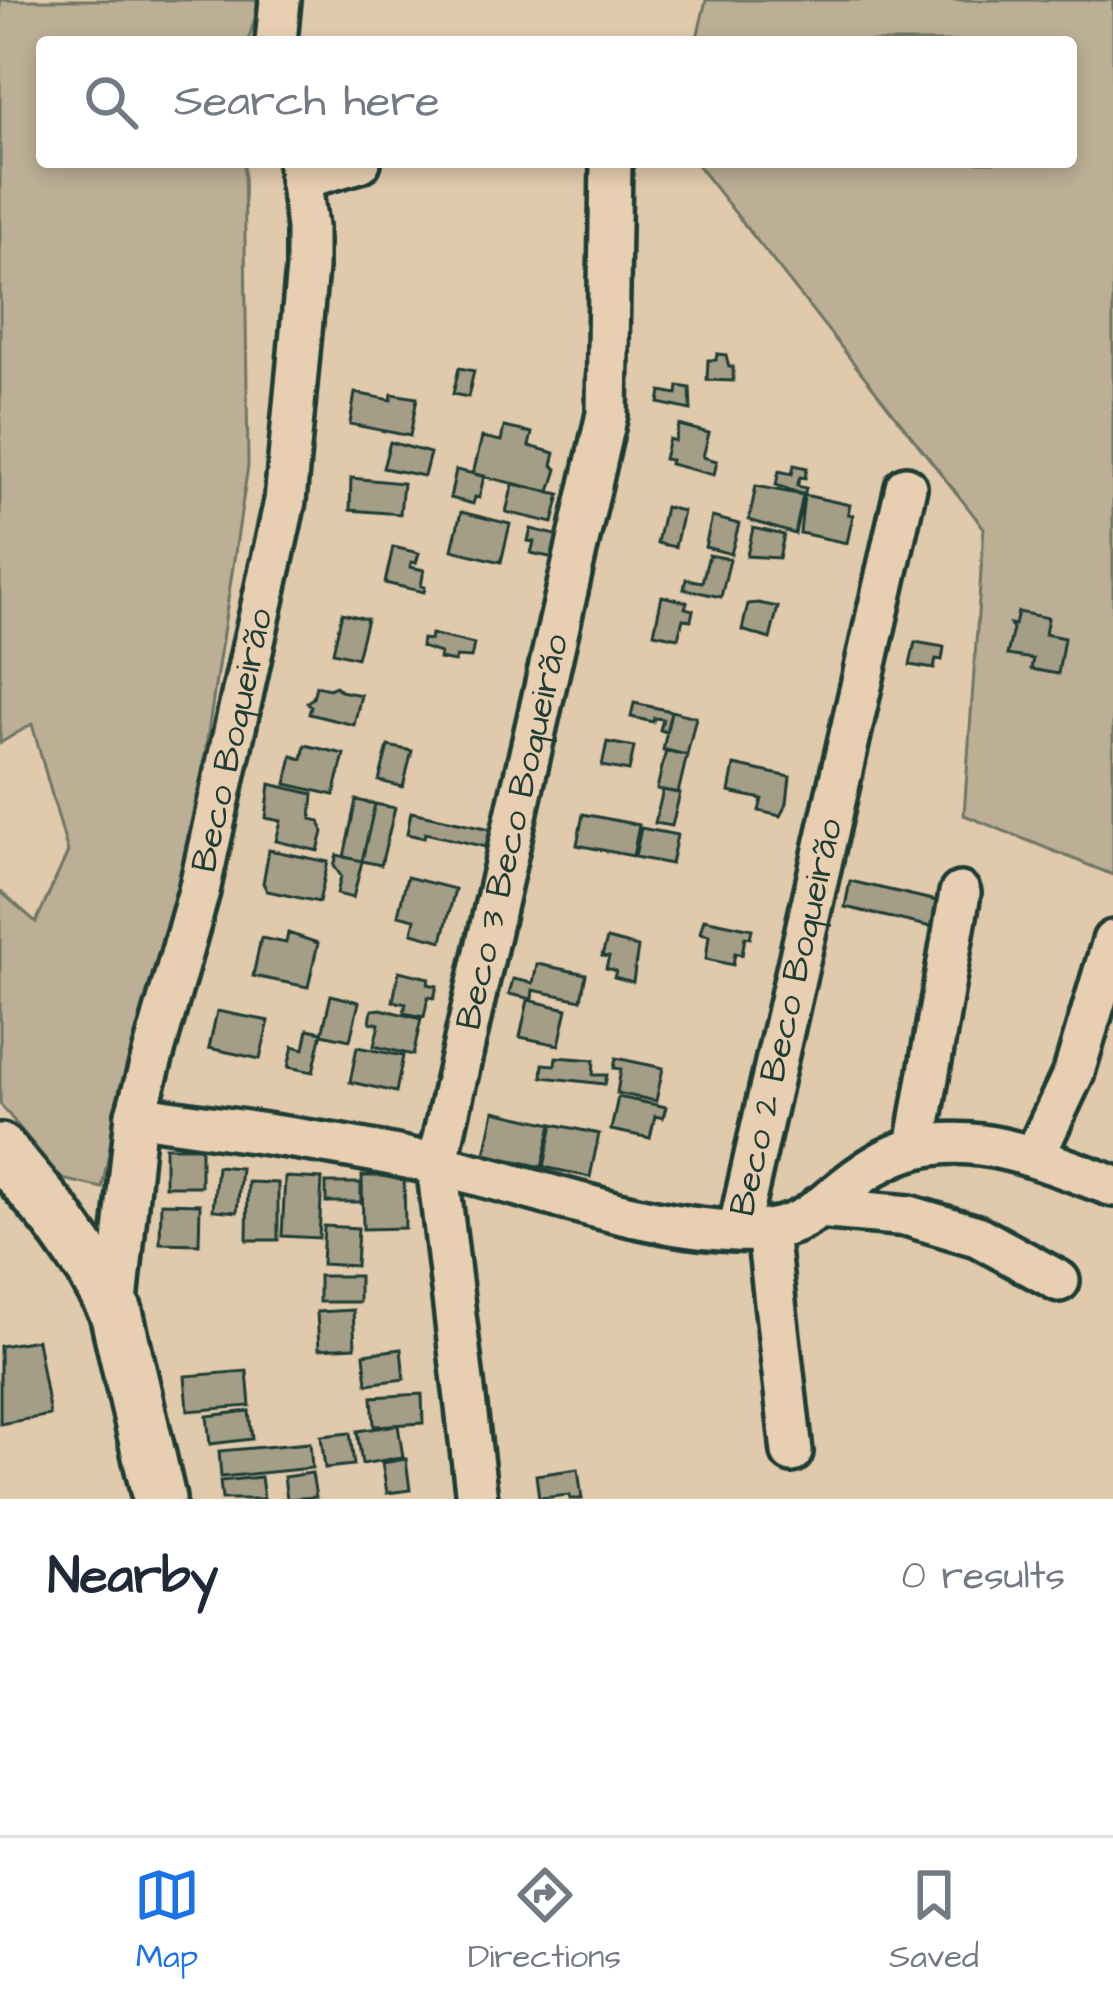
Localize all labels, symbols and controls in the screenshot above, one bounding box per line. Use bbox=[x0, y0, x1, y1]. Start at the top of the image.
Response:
search box bbox=[36, 36, 1077, 168]
icon: search bbox=[78, 69, 144, 135]
text: Search here bbox=[174, 71, 440, 133]
street label: Beco Boqueirão bbox=[178, 604, 286, 877]
street label: Beco 3 Beco Boqueirão bbox=[443, 629, 582, 1034]
street label: Beco 2 Beco Boqueirão bbox=[717, 814, 856, 1221]
text: Nearby bbox=[48, 1542, 218, 1613]
text: 0 results bbox=[901, 1550, 1065, 1604]
tab: Map bbox=[134, 1862, 200, 1980]
tab: Directions bbox=[468, 1862, 621, 1980]
tab: Saved bbox=[889, 1862, 979, 1980]

